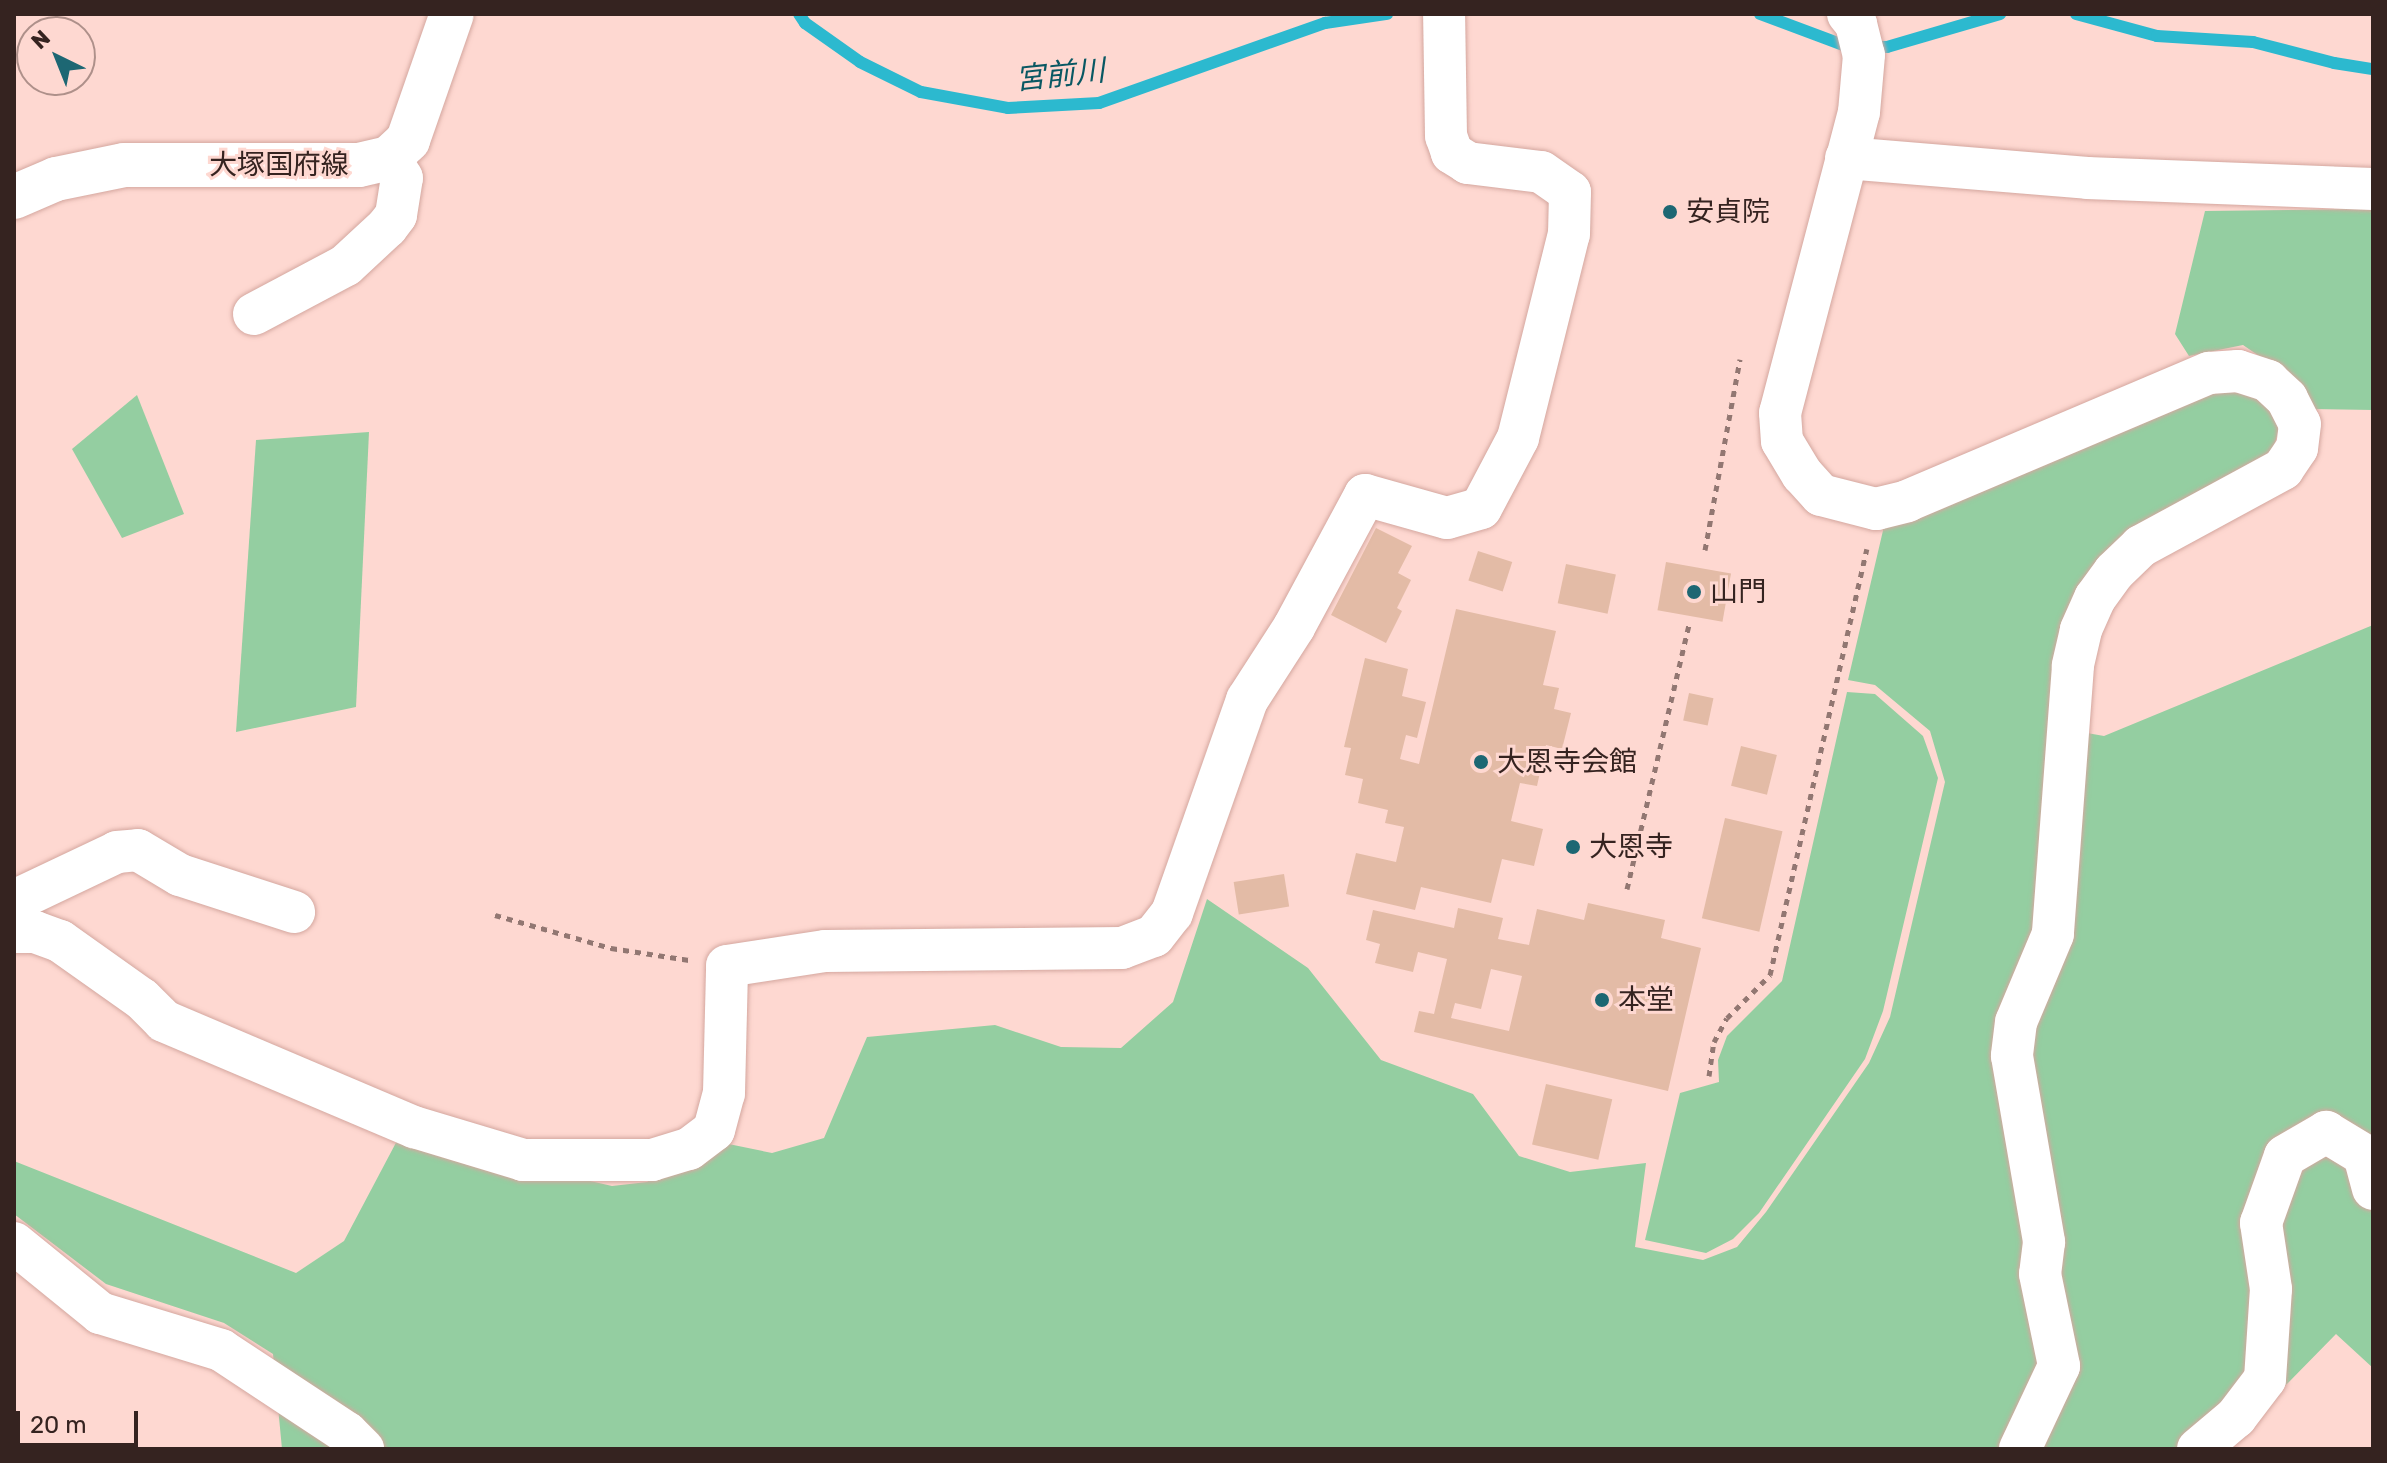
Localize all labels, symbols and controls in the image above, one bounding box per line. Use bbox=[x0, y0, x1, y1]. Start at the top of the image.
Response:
north arrow bbox=[16, 16, 96, 96]
text: N bbox=[26, 24, 56, 55]
water label: 宮前川 bbox=[1013, 52, 1107, 98]
street label: 大塚国府線 bbox=[209, 148, 349, 182]
place label: 安貞院 bbox=[1686, 195, 1770, 229]
marker: 安貞院 bbox=[1661, 203, 1679, 221]
place label: 山門 bbox=[1710, 575, 1766, 609]
marker: 山門 bbox=[1685, 583, 1703, 601]
place label: 大恩寺会館 bbox=[1497, 745, 1637, 779]
marker: 大恩寺会館 bbox=[1472, 753, 1490, 771]
place label: 大恩寺 bbox=[1589, 830, 1673, 864]
marker: 大恩寺 bbox=[1564, 838, 1582, 856]
place label: 本堂 bbox=[1618, 983, 1674, 1017]
marker: 本堂 bbox=[1593, 991, 1611, 1009]
scale bar bbox=[20, 1395, 142, 1445]
text: 20 m bbox=[30, 1411, 87, 1439]

